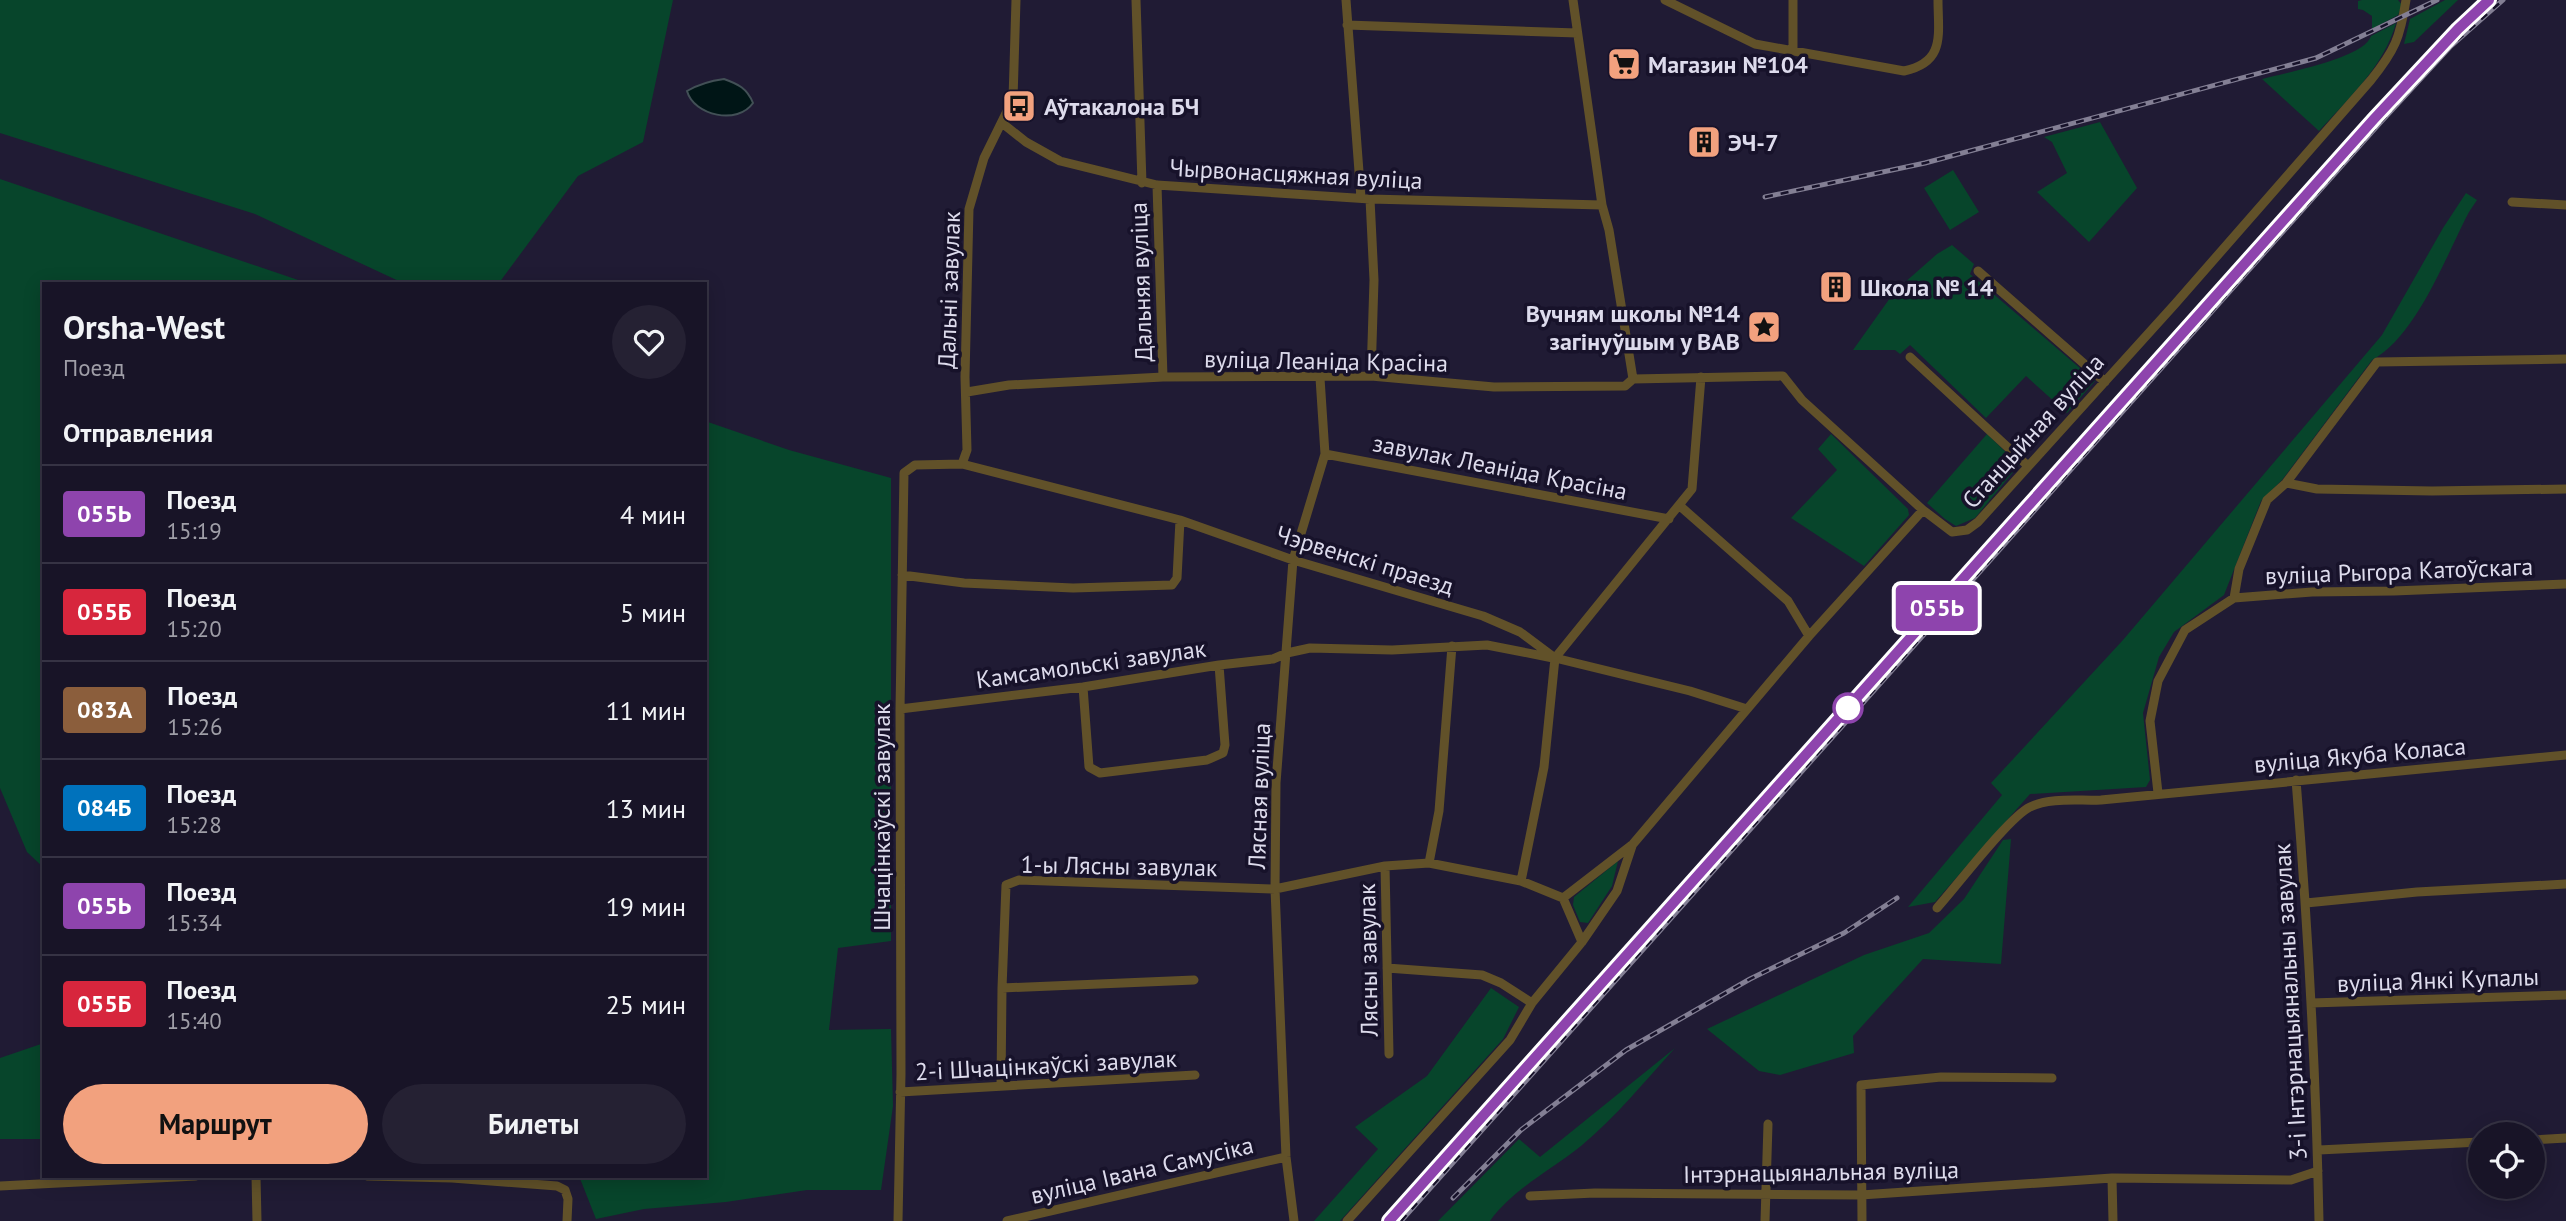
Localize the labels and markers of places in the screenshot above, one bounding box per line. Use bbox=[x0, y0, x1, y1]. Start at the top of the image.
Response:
supermarket icon: Магазин №104 bbox=[1605, 45, 1643, 83]
place label: Магазин №104 bbox=[1648, 49, 1808, 80]
bus stop icon: Аўтакалона БЧ bbox=[1000, 87, 1038, 125]
place label: Аўтакалона БЧ bbox=[1044, 91, 1199, 122]
building icon: ЭЧ-7 bbox=[1685, 123, 1723, 161]
place label: ЭЧ-7 bbox=[1728, 127, 1779, 158]
building icon: Школа № 14 bbox=[1817, 268, 1855, 306]
place label: Школа № 14 bbox=[1860, 272, 1994, 303]
place label: Вучням школы №14 загінуўшым у ВАВ bbox=[1526, 298, 1740, 357]
place icon: Вучням школы №14 загінуўшым у ВАВ bbox=[1745, 308, 1783, 346]
unlabelled marker bbox=[1833, 693, 1863, 723]

